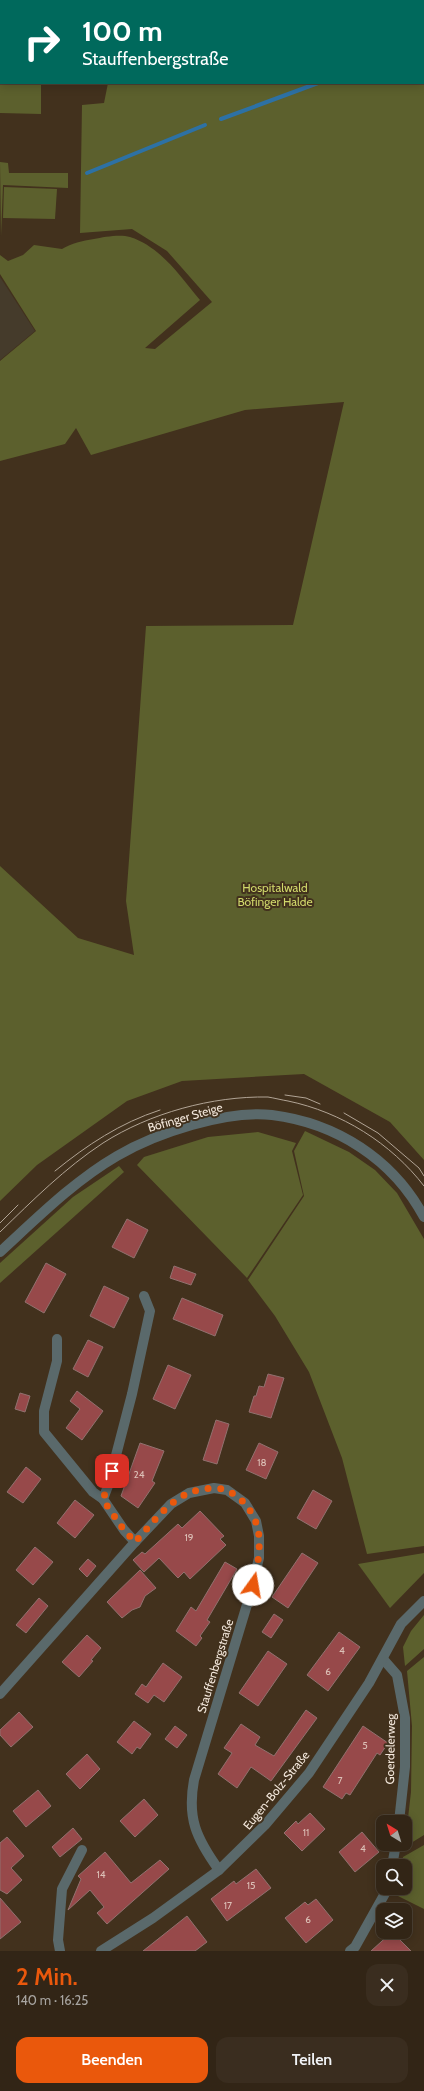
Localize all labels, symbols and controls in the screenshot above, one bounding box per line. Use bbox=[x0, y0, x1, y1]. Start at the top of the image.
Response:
text: 100 m bbox=[82, 14, 163, 48]
icon: right bbox=[16, 16, 68, 68]
text: Stauffenbergstraße bbox=[82, 48, 228, 70]
park label: Hospitalwald Böfinger Halde bbox=[237, 880, 313, 909]
street label: Böfinger Steige bbox=[146, 1099, 224, 1135]
pin bbox=[95, 1454, 129, 1488]
house number: 18 bbox=[257, 1456, 267, 1469]
icon: arrive bbox=[101, 1460, 123, 1482]
house number: 24 bbox=[133, 1468, 145, 1481]
house number: 19 bbox=[185, 1531, 194, 1544]
position arrow bbox=[232, 1564, 274, 1606]
street label: Stauffenbergstraße bbox=[194, 1617, 236, 1715]
house number: 4 bbox=[339, 1644, 345, 1657]
house number: 6 bbox=[325, 1665, 331, 1678]
street label: Goerdelerweg bbox=[382, 1713, 398, 1784]
house number: 5 bbox=[362, 1739, 368, 1752]
street label: Eugen-Bolz-Straße bbox=[240, 1748, 312, 1832]
house number: 7 bbox=[337, 1774, 343, 1787]
north arrow bbox=[376, 1815, 412, 1851]
map controls bbox=[376, 1815, 412, 1939]
house number: 11 bbox=[303, 1826, 309, 1839]
house number: 4 bbox=[360, 1842, 366, 1855]
button: search bbox=[376, 1859, 412, 1895]
house number: 14 bbox=[96, 1868, 106, 1881]
house number: 15 bbox=[247, 1879, 255, 1892]
house number: 17 bbox=[224, 1899, 232, 1912]
button: layers bbox=[376, 1903, 412, 1939]
house number: 6 bbox=[305, 1913, 311, 1926]
text: 2 Min. bbox=[16, 1962, 78, 1991]
button: close bbox=[366, 1964, 408, 2006]
text: 140 m · 16:25 bbox=[16, 1992, 88, 2008]
button: Beenden bbox=[16, 2037, 208, 2083]
button: Teilen bbox=[216, 2037, 408, 2083]

